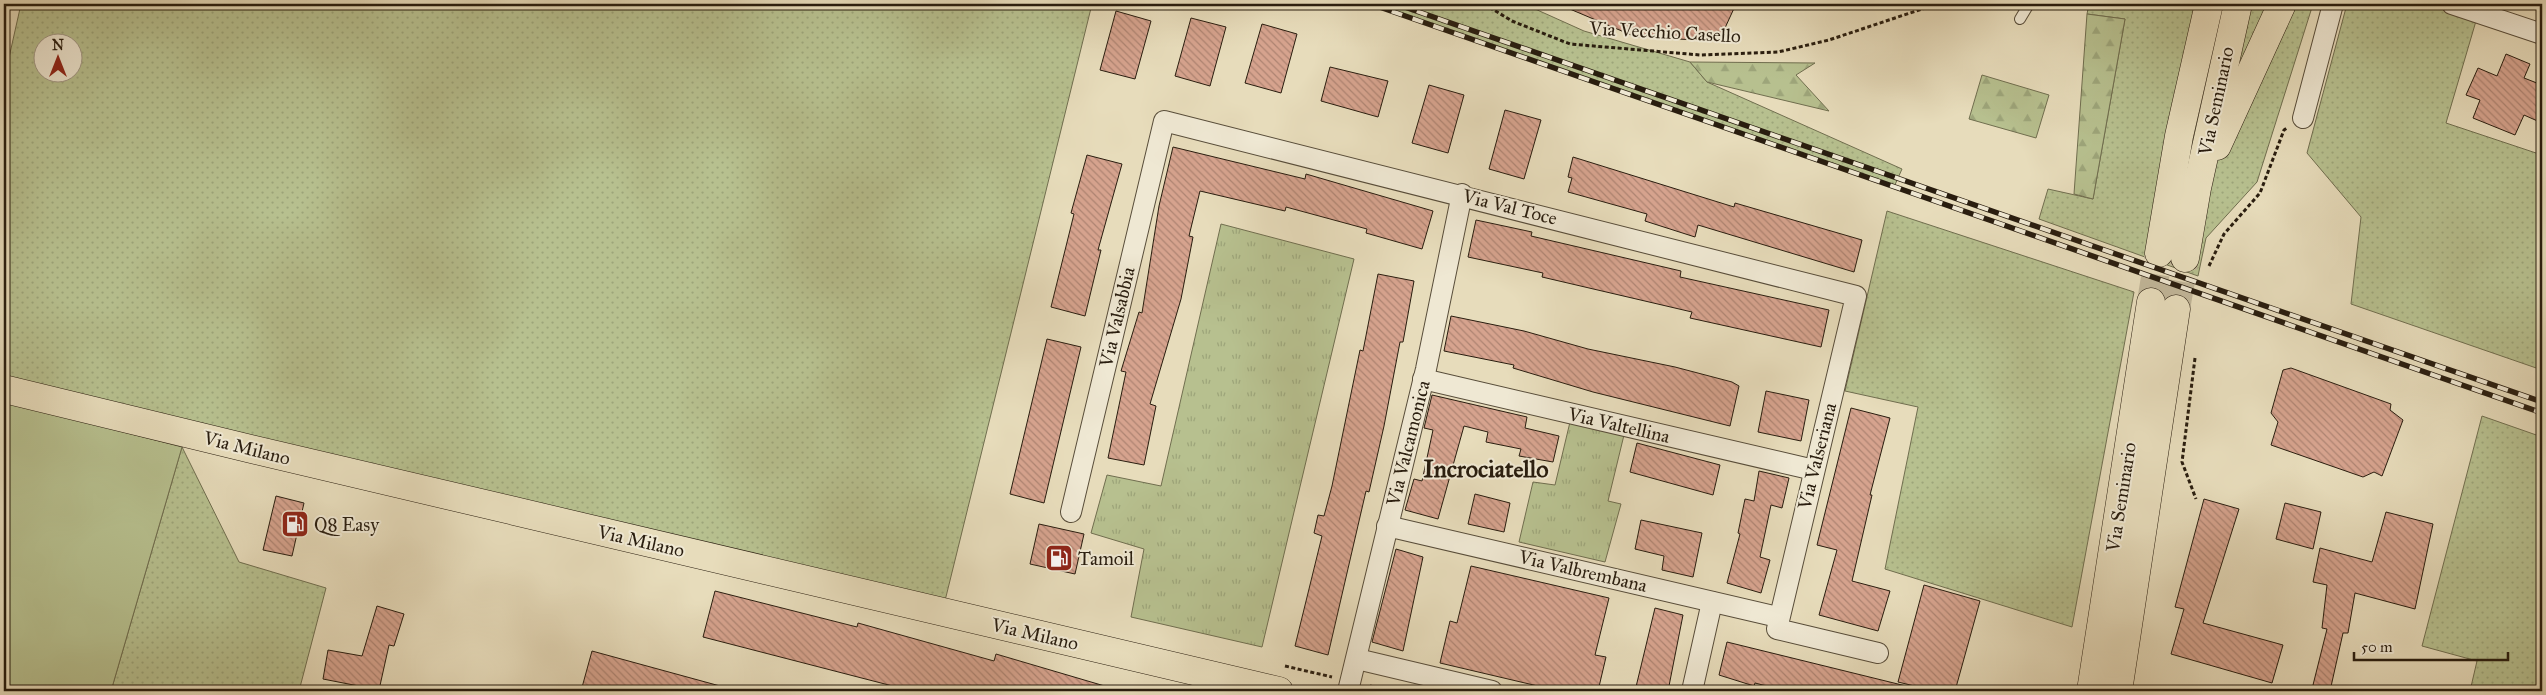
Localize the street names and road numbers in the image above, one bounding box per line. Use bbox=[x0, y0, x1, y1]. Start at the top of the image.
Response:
street label: Via Vecchio Casello bbox=[1588, 16, 1742, 47]
street label: Via Seminario bbox=[2193, 44, 2239, 159]
street label: Via Val Toce bbox=[1459, 184, 1560, 230]
street label: Via Valsabbia bbox=[1094, 264, 1140, 370]
street label: Via Valcamonica bbox=[1381, 377, 1435, 509]
street label: Via Valseriana bbox=[1792, 399, 1842, 513]
street label: Via Valtellina bbox=[1565, 402, 1673, 448]
street label: Via Milano bbox=[200, 426, 293, 470]
street label: Via Seminario bbox=[2101, 440, 2141, 555]
street label: Via Milano bbox=[594, 520, 687, 562]
street label: Via Valbrembana bbox=[1516, 545, 1650, 597]
street label: Via Milano bbox=[988, 613, 1081, 655]

